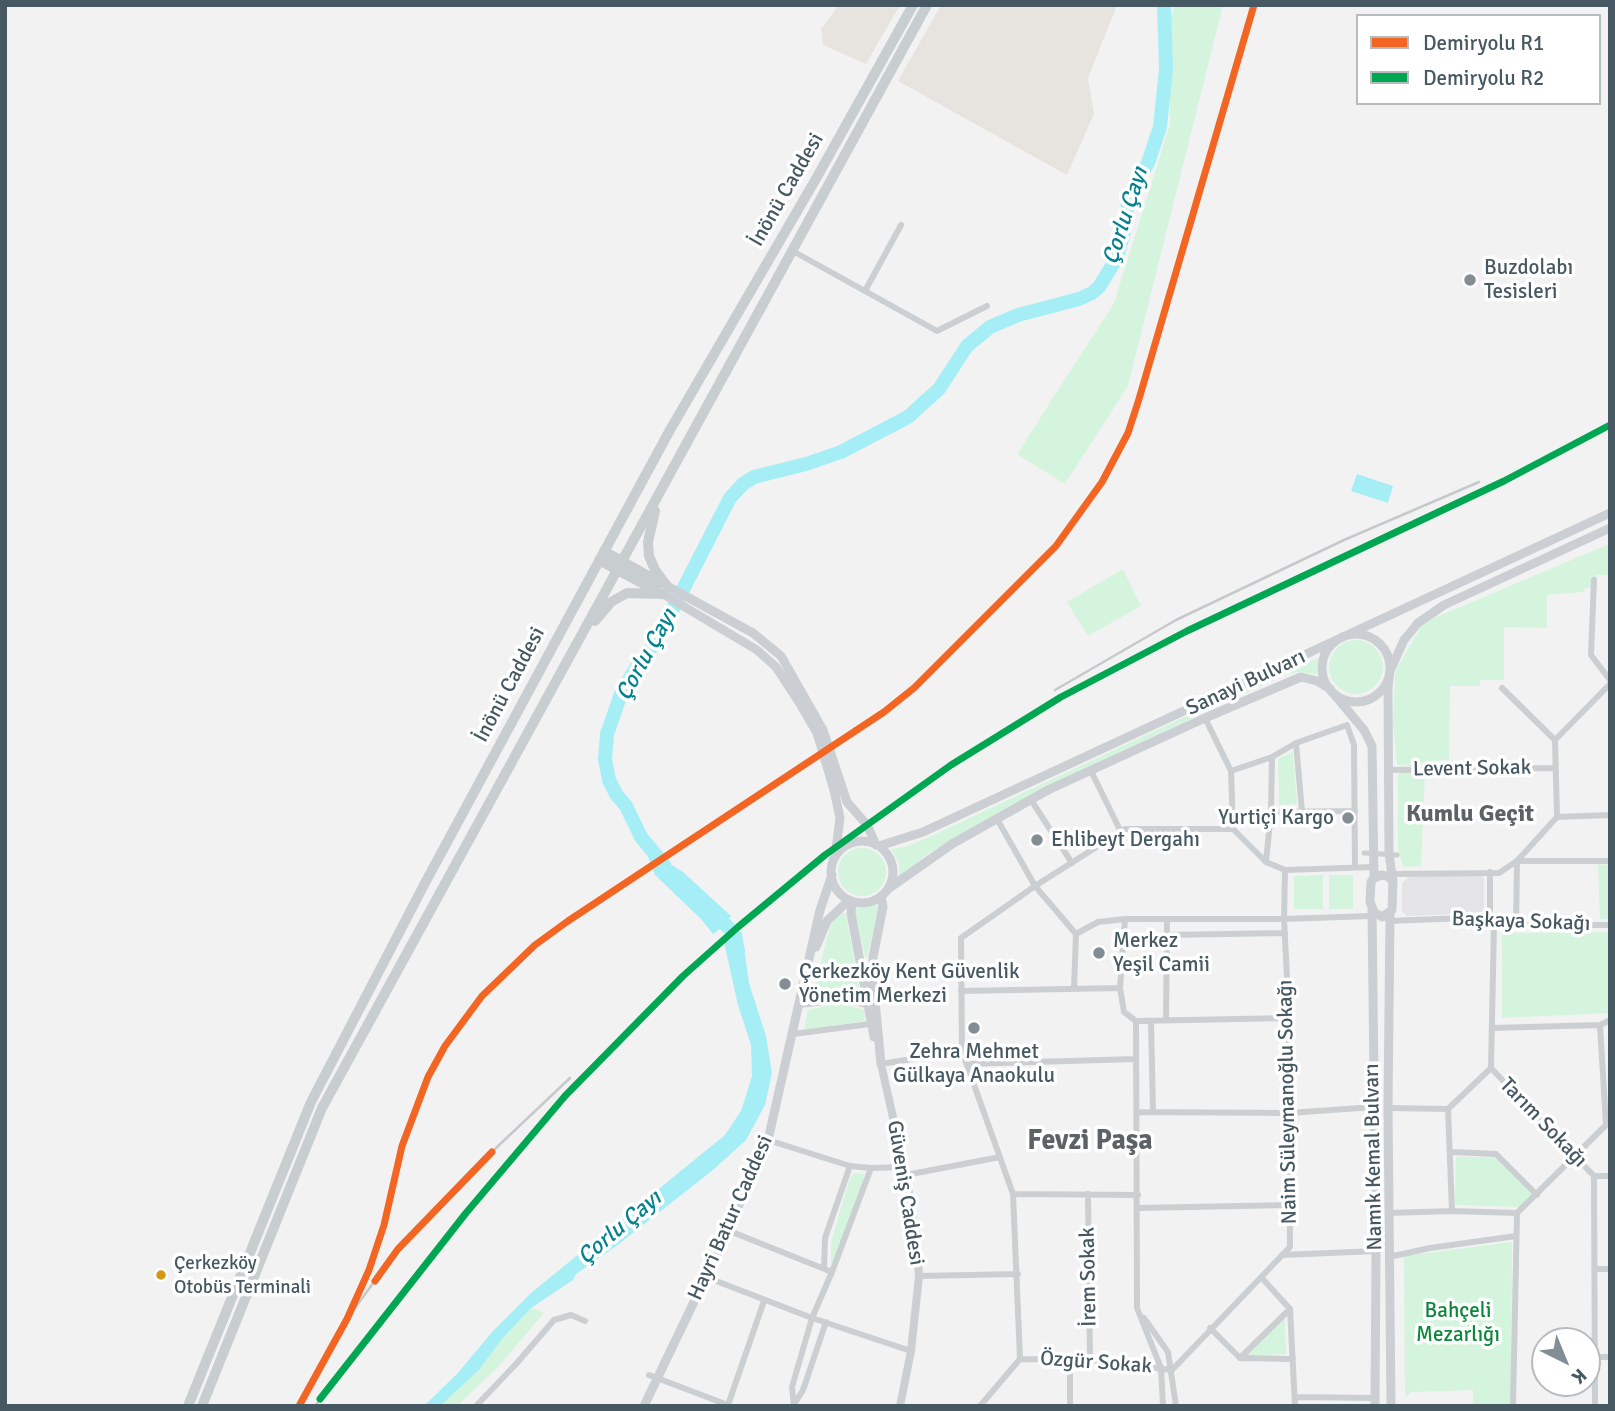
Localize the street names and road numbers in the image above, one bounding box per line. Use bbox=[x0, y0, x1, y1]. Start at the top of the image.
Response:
street label: İnönü Caddesi bbox=[744, 129, 830, 251]
street label: İnönü Caddesi bbox=[469, 623, 551, 747]
street label: Sanayi Bulvarı bbox=[1182, 644, 1310, 722]
street label: Levent Sokak bbox=[1413, 755, 1531, 783]
street label: Başkaya Sokağı bbox=[1451, 907, 1591, 937]
street label: Naim Süleymanoğlu Sokağı bbox=[1273, 980, 1303, 1224]
street label: Namık Kemal Bulvarı bbox=[1360, 1063, 1388, 1251]
street label: Tarım Sokağı bbox=[1494, 1073, 1592, 1173]
street label: Güveniş Caddesi bbox=[881, 1119, 929, 1267]
street label: Hayri Batur Caddesi bbox=[683, 1132, 779, 1304]
street label: İrem Sokak bbox=[1076, 1227, 1102, 1327]
street label: Özgür Sokak bbox=[1039, 1347, 1153, 1379]

